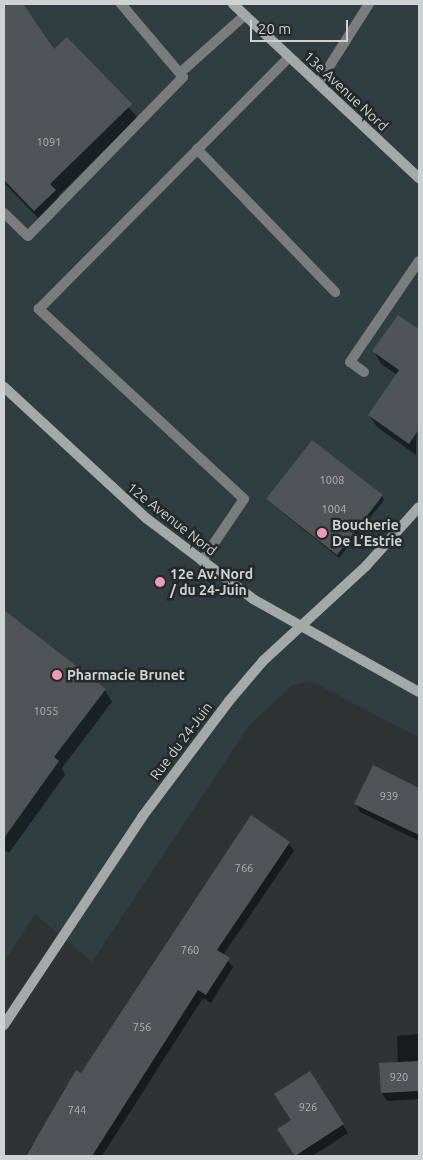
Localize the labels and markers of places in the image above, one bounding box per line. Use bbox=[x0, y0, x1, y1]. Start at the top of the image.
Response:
place label: Boucherie De L’Estrie bbox=[332, 517, 402, 550]
marker: Boucherie De L’Estrie bbox=[316, 527, 328, 539]
place label: 12e Av. Nord / du 24-Juin bbox=[170, 566, 253, 598]
marker: 12e Av. Nord / du 24-Juin bbox=[154, 576, 166, 588]
place label: Pharmacie Brunet bbox=[67, 667, 185, 683]
marker: Pharmacie Brunet bbox=[51, 669, 63, 681]

